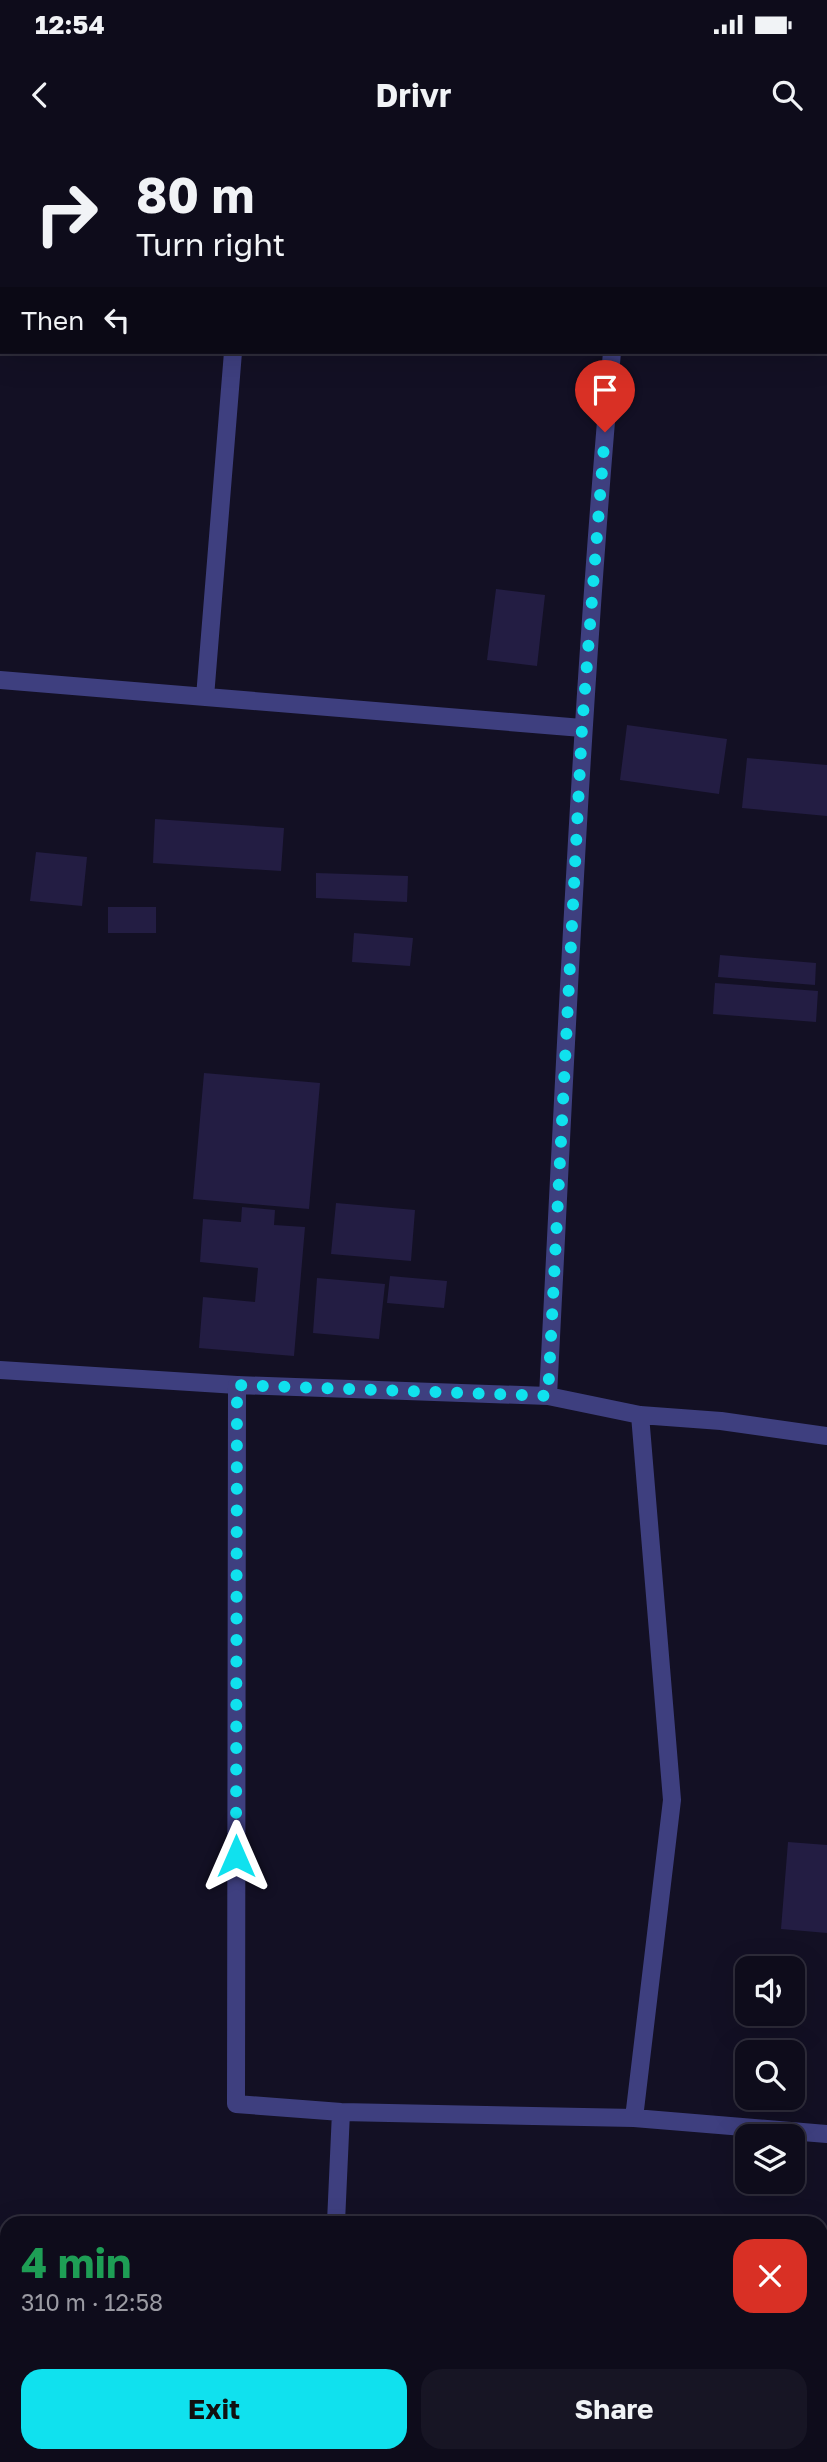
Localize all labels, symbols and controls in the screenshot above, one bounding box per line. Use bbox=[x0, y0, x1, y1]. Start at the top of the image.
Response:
text: 12:54 bbox=[35, 9, 105, 40]
icon: back bbox=[21, 76, 59, 114]
text: Drivr bbox=[376, 76, 451, 114]
icon: search bbox=[768, 76, 806, 114]
text: 80 m bbox=[136, 165, 254, 224]
icon: right bbox=[21, 168, 112, 259]
text: Turn right bbox=[136, 225, 285, 263]
icon: left bbox=[98, 301, 136, 339]
text: Then bbox=[21, 305, 84, 336]
pin bbox=[575, 360, 635, 432]
icon: arrive bbox=[586, 371, 624, 409]
position arrow bbox=[199, 1819, 273, 1893]
map controls bbox=[735, 1956, 805, 2194]
button: sound bbox=[735, 1956, 805, 2026]
button: search bbox=[735, 2040, 805, 2110]
button: layers bbox=[735, 2124, 805, 2194]
text: 4 min bbox=[21, 2237, 131, 2287]
button: close bbox=[733, 2239, 807, 2313]
text: 310 m · 12:58 bbox=[21, 2288, 163, 2316]
button: Exit bbox=[21, 2369, 407, 2449]
button: Share bbox=[421, 2369, 807, 2449]

